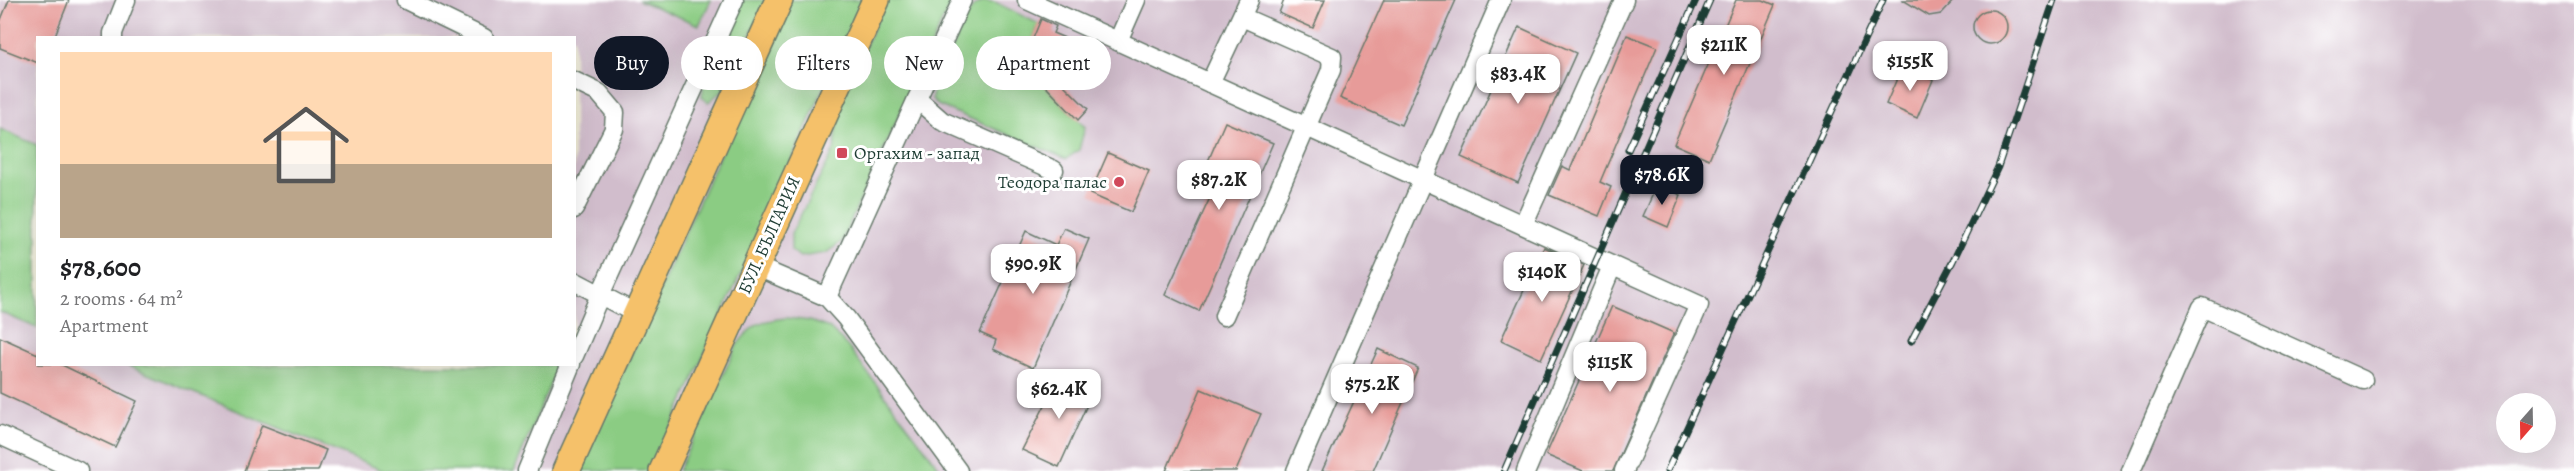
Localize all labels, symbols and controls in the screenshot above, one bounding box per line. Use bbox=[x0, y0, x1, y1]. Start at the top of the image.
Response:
pin: $211K bbox=[1682, 25, 1766, 76]
text: $211K bbox=[1701, 31, 1747, 58]
chip: Buy bbox=[594, 36, 669, 90]
chip: Rent bbox=[681, 36, 763, 90]
chip: Filters bbox=[775, 36, 872, 90]
chip: New bbox=[884, 36, 964, 90]
chip: Apartment bbox=[976, 36, 1111, 90]
pin: $155K bbox=[1868, 41, 1952, 92]
text: $155K bbox=[1887, 47, 1933, 74]
pin: $83.4K bbox=[1469, 54, 1567, 105]
text: $83.4K bbox=[1490, 60, 1546, 87]
icon: home bbox=[252, 91, 360, 199]
place label: Оргахим - запад bbox=[854, 141, 980, 165]
marker: Оргахим - запад bbox=[835, 146, 849, 160]
pin: $78.6K bbox=[1613, 155, 1711, 206]
pin: $87.2K bbox=[1170, 160, 1268, 211]
text: $78.6K bbox=[1634, 161, 1690, 188]
text: $87.2K bbox=[1191, 166, 1247, 193]
place label: Теодора палас bbox=[998, 170, 1107, 194]
street label: БУЛ. БЪЛГАРИЯ bbox=[732, 172, 806, 298]
marker: Теодора палас bbox=[1112, 175, 1126, 189]
pin: $90.9K bbox=[984, 244, 1082, 295]
text: $78,600 bbox=[60, 250, 141, 285]
text: $90.9K bbox=[1005, 250, 1061, 277]
pin: $140K bbox=[1500, 252, 1584, 303]
text: $140K bbox=[1517, 258, 1567, 285]
text: 2 rooms · 64 m² bbox=[60, 285, 183, 312]
text: Apartment bbox=[60, 312, 149, 339]
pin: $115K bbox=[1568, 342, 1652, 393]
text: $115K bbox=[1587, 348, 1633, 375]
pin: $75.2K bbox=[1323, 364, 1421, 415]
pin: $62.4K bbox=[1010, 369, 1108, 420]
text: $75.2K bbox=[1345, 370, 1399, 397]
text: $62.4K bbox=[1031, 375, 1087, 402]
north arrow bbox=[2496, 393, 2556, 453]
map controls bbox=[2496, 393, 2556, 453]

